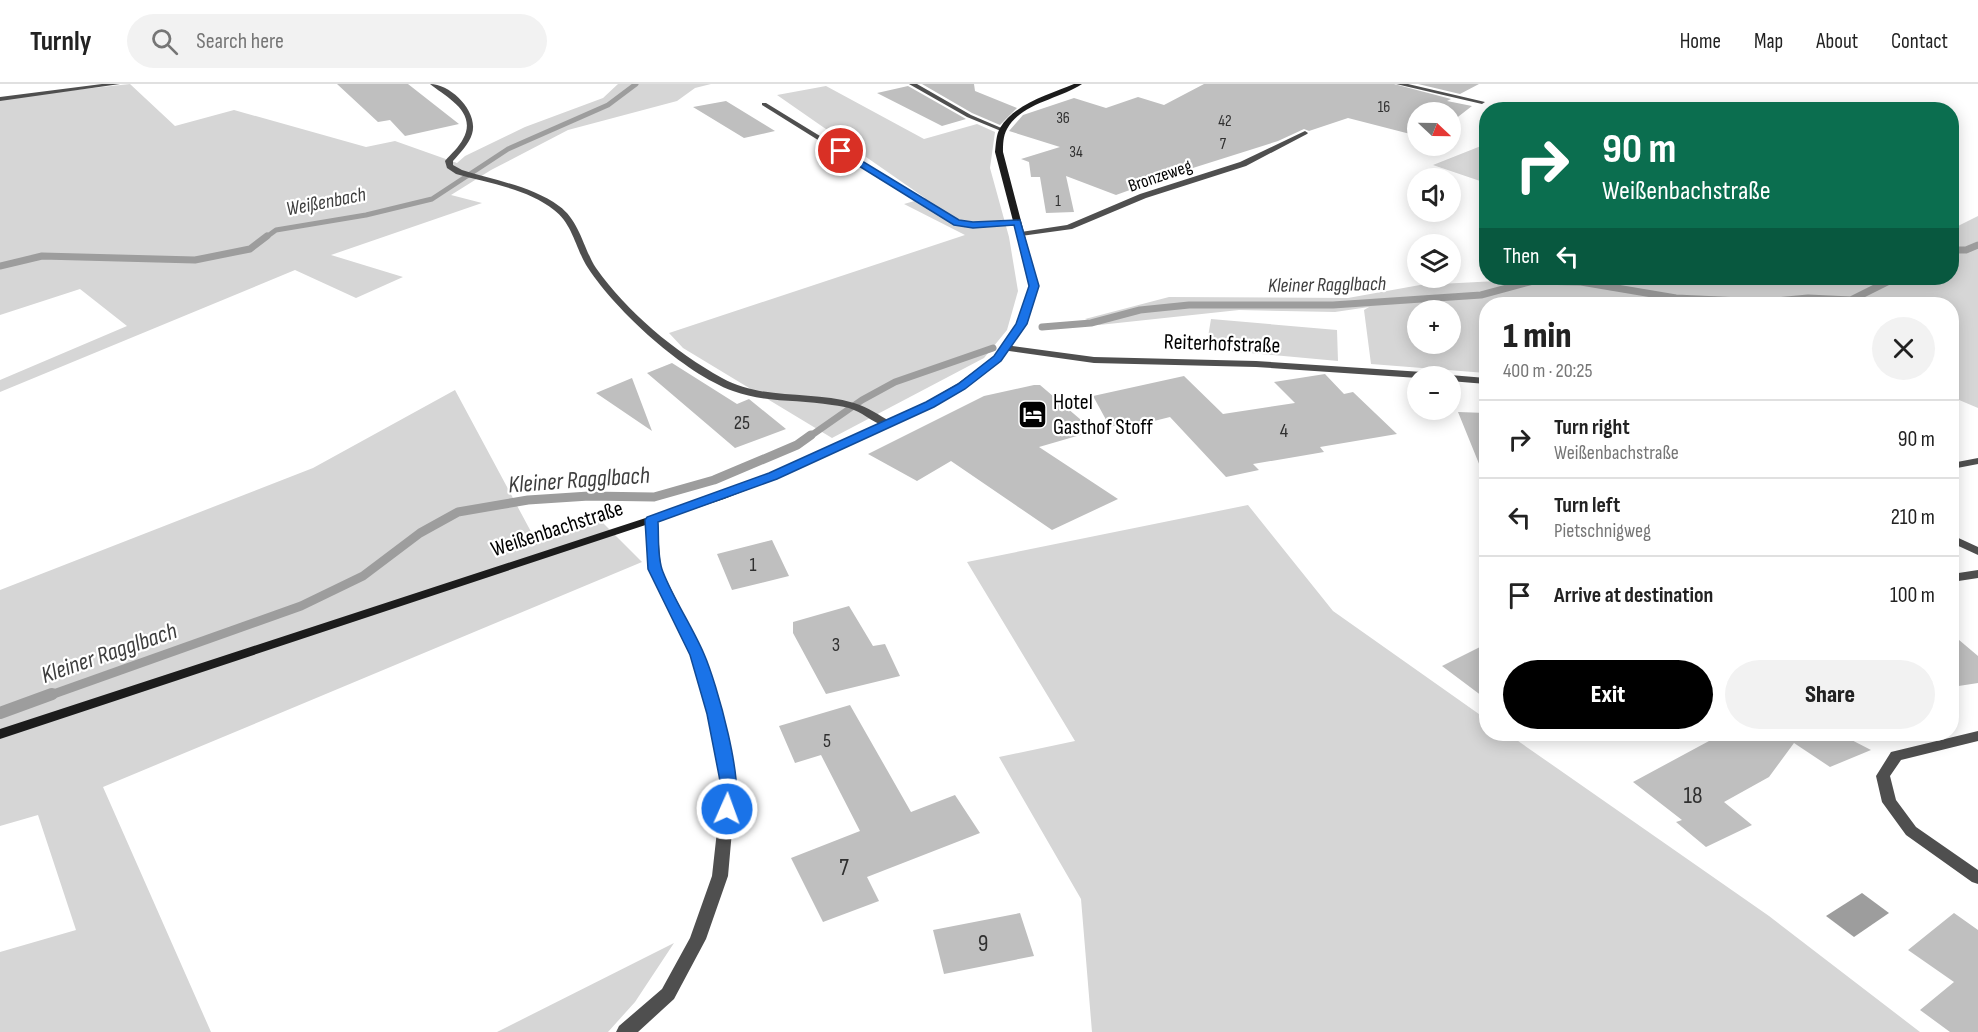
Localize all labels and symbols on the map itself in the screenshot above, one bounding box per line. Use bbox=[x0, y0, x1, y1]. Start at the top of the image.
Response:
house number: 16 bbox=[1378, 98, 1390, 117]
north arrow bbox=[1407, 102, 1461, 156]
house number: 36 bbox=[1056, 109, 1070, 128]
house number: 42 bbox=[1218, 112, 1232, 131]
pin bbox=[815, 125, 866, 176]
house number: 7 bbox=[1220, 135, 1227, 154]
house number: 34 bbox=[1069, 143, 1083, 162]
street label: Bronzeweg bbox=[1125, 155, 1195, 197]
water label: Weißenbach bbox=[284, 183, 368, 221]
house number: 1 bbox=[1055, 192, 1061, 211]
water label: Kleiner Ragglbach bbox=[1268, 272, 1386, 298]
street label: Reiterhofstraße bbox=[1163, 328, 1281, 360]
place label: Hotel Gasthof Stoff bbox=[1053, 389, 1153, 441]
hotel icon: Hotel Gasthof Stoff bbox=[1016, 399, 1048, 431]
house number: 25 bbox=[734, 411, 750, 435]
house number: 4 bbox=[1280, 419, 1288, 443]
water label: Kleiner Ragglbach bbox=[507, 461, 651, 499]
street label: Weißenbachstraße bbox=[488, 495, 626, 563]
house number: 1 bbox=[750, 553, 757, 577]
water label: Kleiner Ragglbach bbox=[37, 616, 181, 690]
house number: 3 bbox=[832, 633, 840, 657]
house number: 5 bbox=[823, 729, 831, 753]
position arrow bbox=[695, 777, 759, 841]
house number: 18 bbox=[1684, 781, 1702, 810]
house number: 7 bbox=[839, 853, 849, 882]
house number: 9 bbox=[978, 929, 988, 958]

